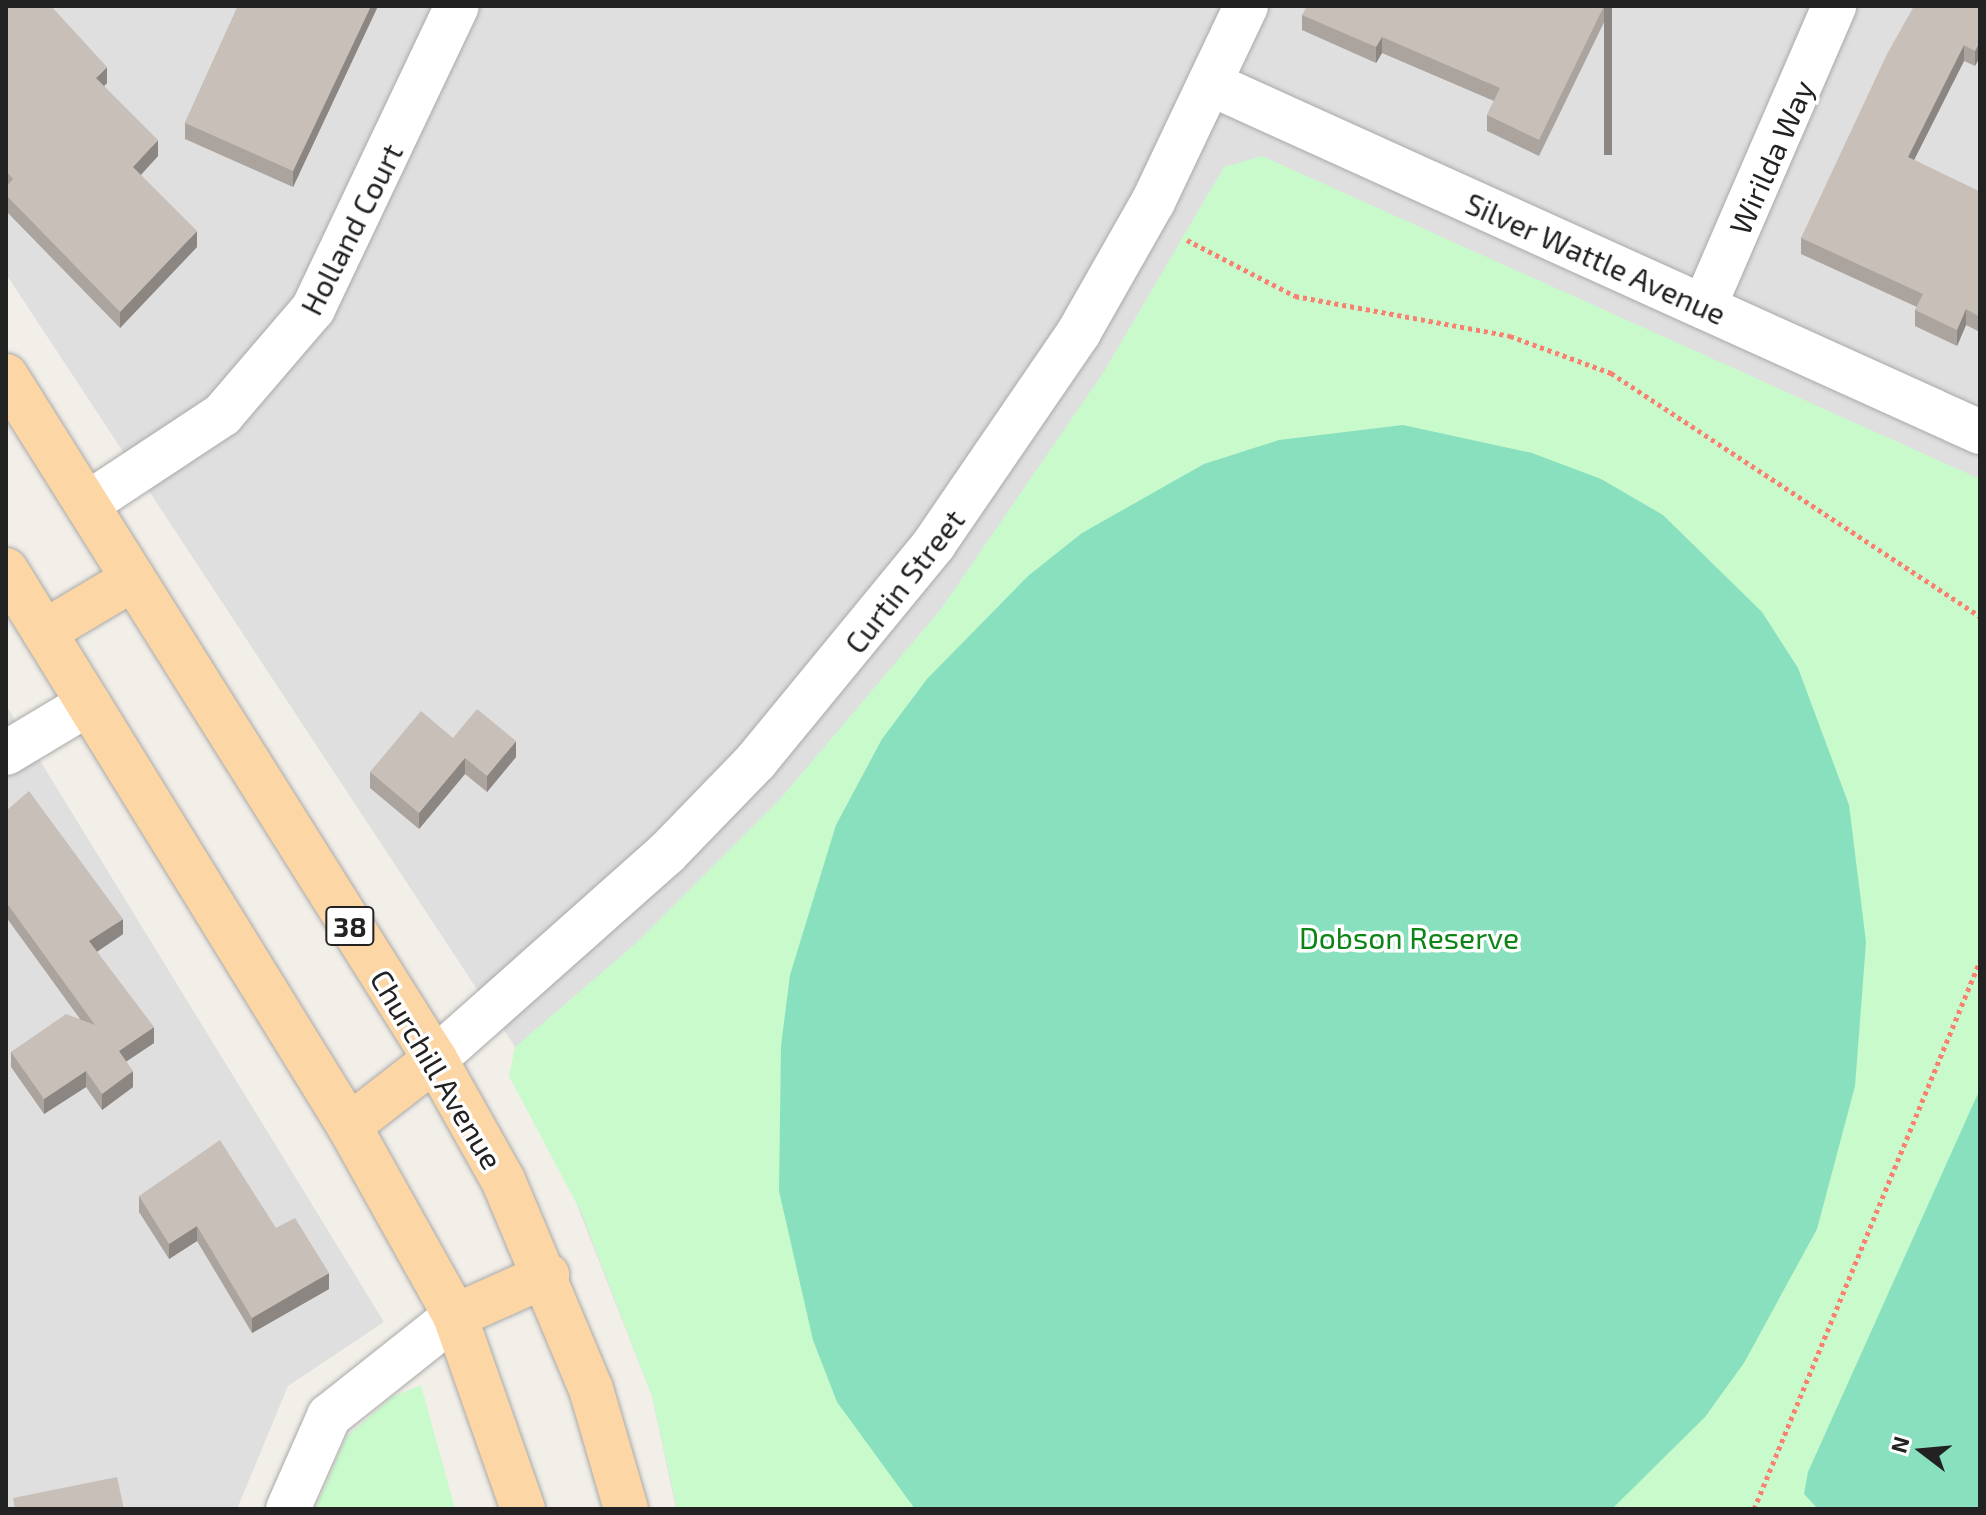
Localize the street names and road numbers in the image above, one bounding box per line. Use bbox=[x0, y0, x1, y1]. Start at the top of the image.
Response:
street label: Wirilda Way bbox=[1721, 74, 1821, 240]
street label: Holland Court bbox=[292, 137, 410, 321]
street label: Silver Wattle Avenue bbox=[1460, 184, 1732, 332]
street label: Curtin Street bbox=[837, 502, 971, 660]
road number: 38 bbox=[324, 902, 376, 950]
street label: Churchill Avenue bbox=[363, 962, 511, 1176]

